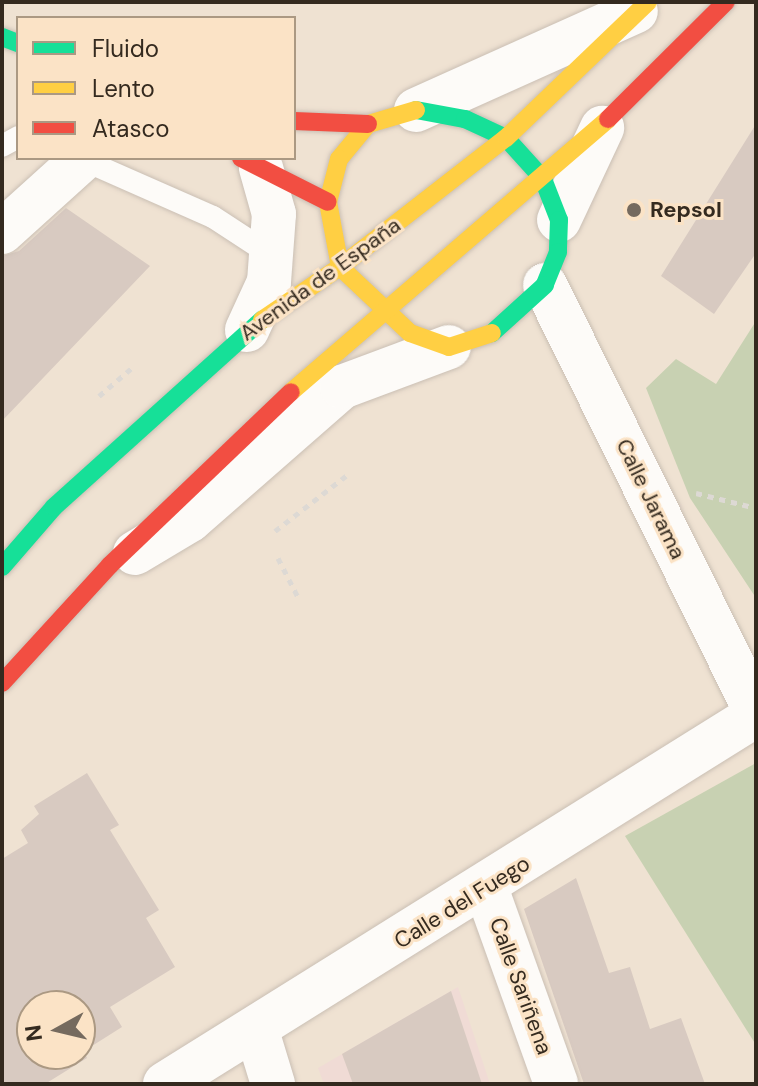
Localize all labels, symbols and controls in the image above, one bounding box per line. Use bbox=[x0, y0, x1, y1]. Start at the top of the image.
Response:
legend bbox=[16, 16, 296, 160]
text: Fluido bbox=[92, 33, 159, 64]
text: Lento bbox=[92, 73, 155, 104]
text: Atasco bbox=[92, 113, 169, 144]
place label: Repsol bbox=[650, 197, 722, 223]
marker: Repsol bbox=[625, 201, 643, 219]
street label: Avenida de España bbox=[234, 212, 406, 346]
street label: Calle Jarama bbox=[611, 435, 691, 563]
street label: Calle del Fuego bbox=[389, 850, 535, 954]
street label: Calle Sariñena bbox=[484, 914, 558, 1058]
north arrow bbox=[16, 990, 96, 1070]
text: N bbox=[18, 1023, 49, 1043]

